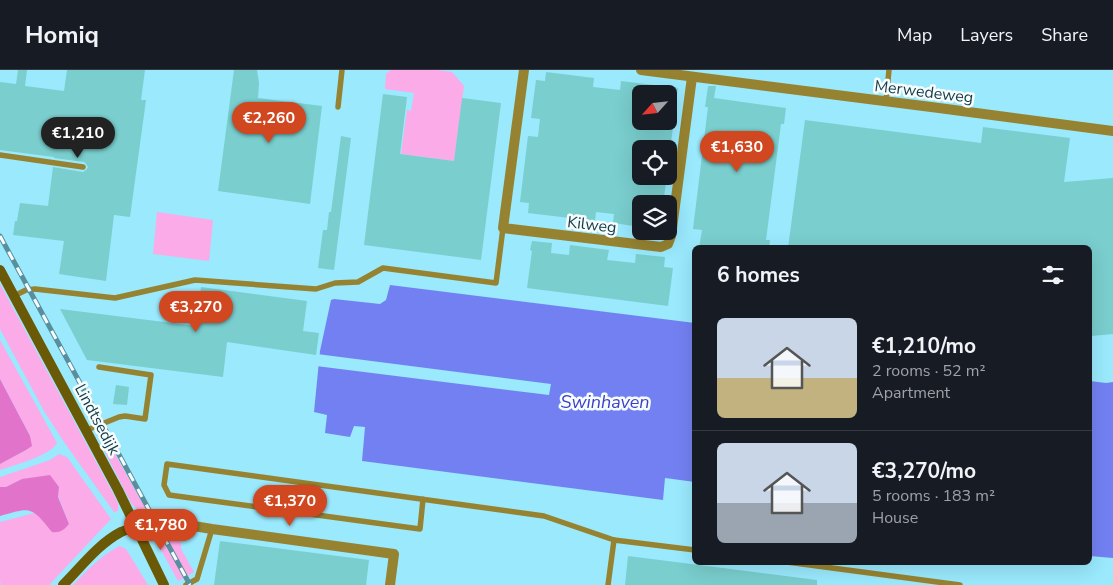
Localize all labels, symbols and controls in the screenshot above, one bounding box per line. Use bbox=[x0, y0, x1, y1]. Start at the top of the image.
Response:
text: Homiq bbox=[25, 19, 99, 51]
text: Map bbox=[897, 23, 932, 47]
text: Layers bbox=[960, 23, 1013, 47]
text: Share bbox=[1041, 23, 1088, 47]
street label: Merwedeweg bbox=[873, 75, 974, 109]
north arrow bbox=[632, 85, 678, 130]
map controls bbox=[632, 85, 677, 240]
pin: €2,260 bbox=[228, 102, 310, 144]
text: €2,260 bbox=[243, 107, 295, 129]
pin: €1,210 bbox=[37, 116, 119, 159]
text: €1,210 bbox=[52, 122, 104, 144]
pin: €1,630 bbox=[696, 131, 778, 173]
text: €1,630 bbox=[711, 136, 763, 158]
button: locate bbox=[632, 140, 677, 185]
button: layers bbox=[632, 195, 677, 240]
street label: Kilweg bbox=[566, 211, 618, 239]
text: 6 homes bbox=[717, 261, 800, 289]
icon: filters bbox=[1039, 261, 1067, 289]
pin: €3,270 bbox=[155, 290, 237, 333]
text: €3,270 bbox=[170, 296, 222, 318]
text: €1,210/mo bbox=[872, 332, 976, 360]
icon: home bbox=[757, 338, 817, 398]
text: 2 rooms · 52 m² bbox=[872, 360, 985, 382]
street label: Lindtsedijk bbox=[69, 380, 125, 460]
text: Apartment bbox=[872, 382, 950, 404]
water label: Swinhaven bbox=[560, 390, 650, 414]
text: €3,270/mo bbox=[872, 457, 976, 485]
icon: home bbox=[757, 463, 817, 523]
pin: €1,370 bbox=[249, 484, 331, 527]
text: 5 rooms · 183 m² bbox=[872, 485, 995, 507]
text: €1,370 bbox=[264, 490, 316, 512]
text: House bbox=[872, 507, 918, 529]
pin: €1,780 bbox=[120, 508, 202, 551]
text: €1,780 bbox=[135, 514, 187, 536]

